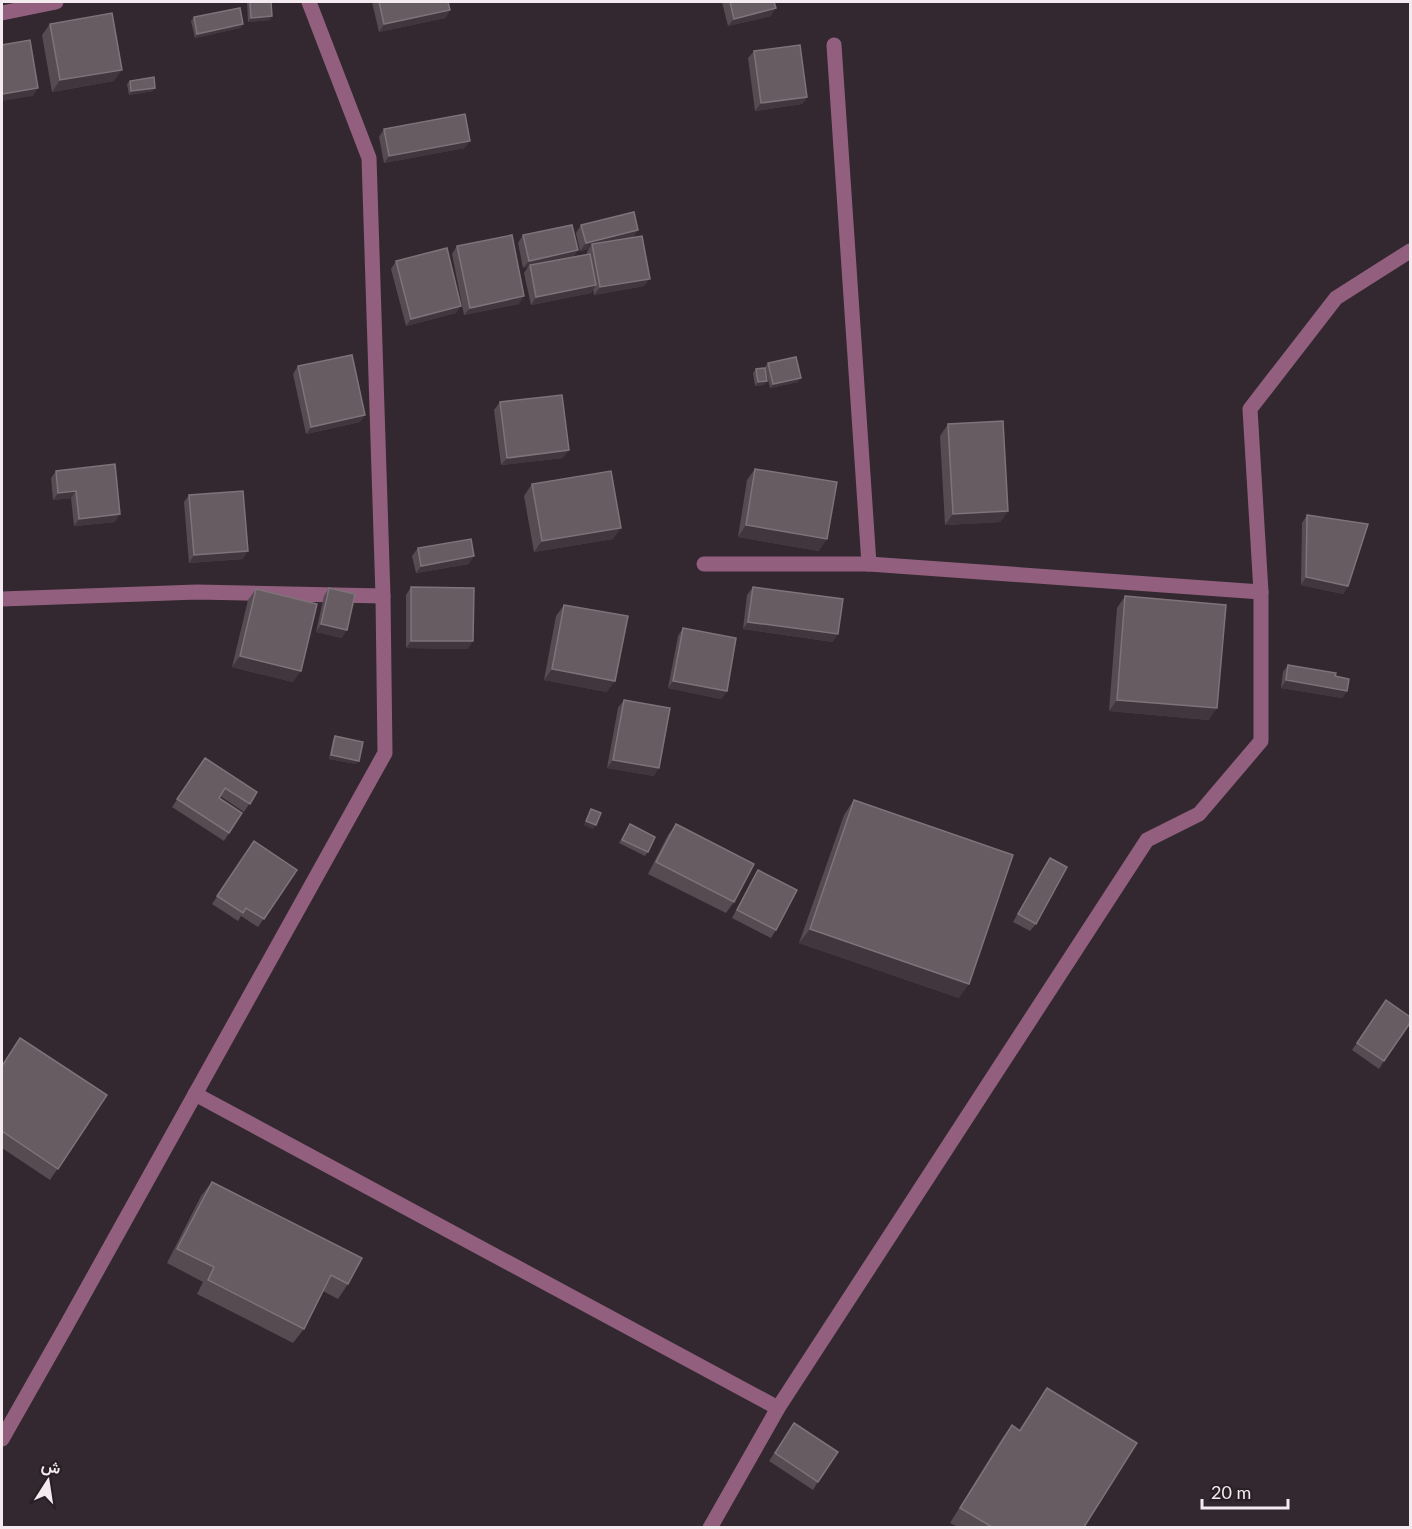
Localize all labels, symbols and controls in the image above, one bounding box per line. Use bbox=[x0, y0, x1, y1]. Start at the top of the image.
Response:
north arrow bbox=[18, 1451, 78, 1511]
text: ش bbox=[40, 1455, 63, 1478]
scale bar bbox=[1202, 1472, 1288, 1510]
text: 20 m bbox=[1211, 1481, 1251, 1503]

